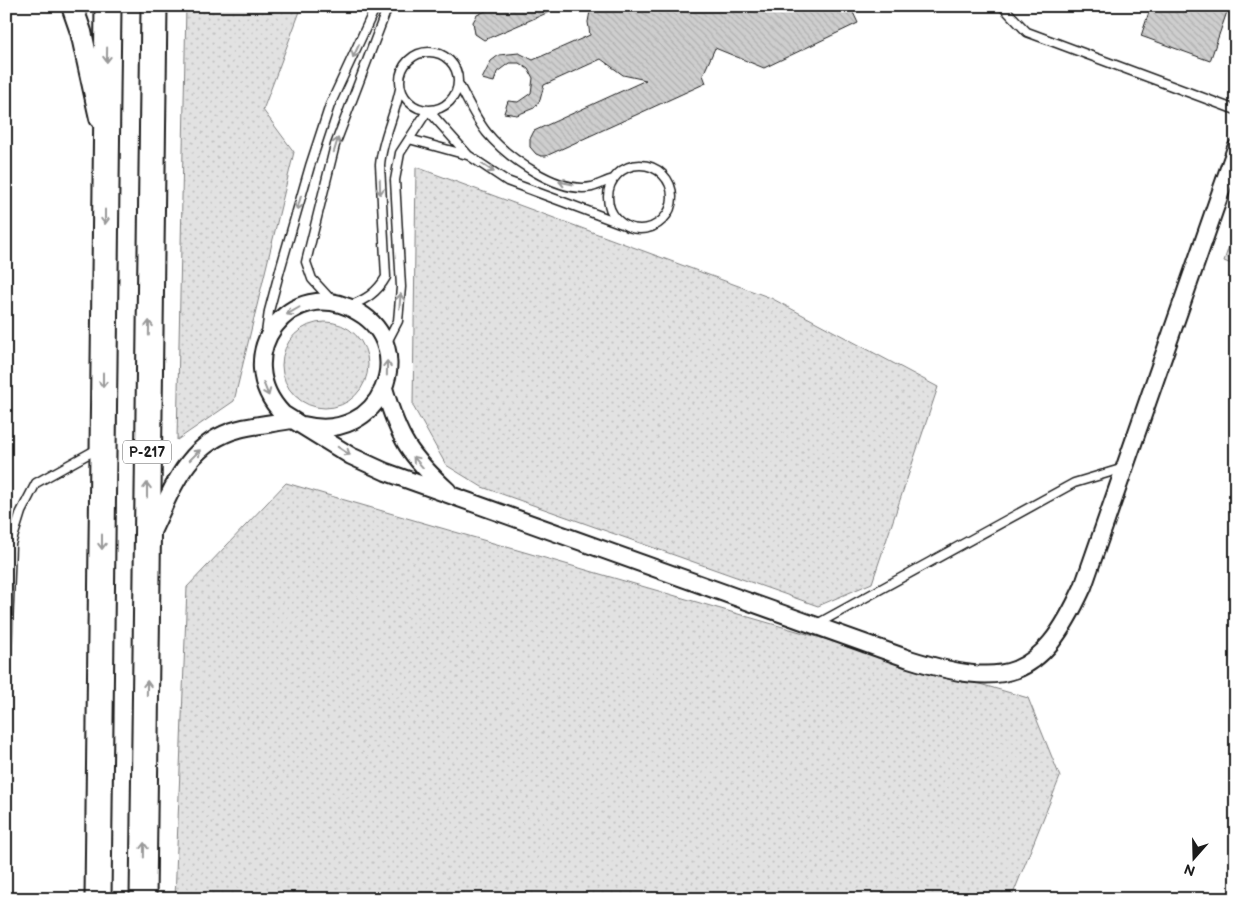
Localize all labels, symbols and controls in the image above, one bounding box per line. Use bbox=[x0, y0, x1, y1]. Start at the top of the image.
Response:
one-way arrow bbox=[351, 43, 361, 58]
one-way arrow bbox=[102, 46, 112, 63]
one-way arrow bbox=[331, 138, 341, 154]
one-way arrow bbox=[481, 163, 495, 173]
one-way arrow bbox=[559, 178, 575, 188]
one-way arrow bbox=[376, 179, 385, 195]
one-way arrow bbox=[294, 194, 304, 210]
one-way arrow bbox=[100, 209, 110, 225]
one-way arrow bbox=[395, 293, 405, 309]
one-way arrow bbox=[286, 306, 301, 316]
one-way arrow bbox=[144, 320, 154, 336]
one-way arrow bbox=[382, 360, 392, 376]
one-way arrow bbox=[98, 372, 108, 388]
one-way arrow bbox=[262, 381, 271, 396]
road number: Р-217 bbox=[123, 441, 171, 464]
one-way arrow bbox=[336, 446, 350, 456]
one-way arrow bbox=[189, 449, 201, 461]
one-way arrow bbox=[413, 456, 424, 469]
one-way arrow bbox=[142, 482, 152, 498]
one-way arrow bbox=[97, 534, 107, 550]
one-way arrow bbox=[142, 680, 152, 696]
north arrow bbox=[1170, 832, 1220, 882]
one-way arrow bbox=[139, 842, 149, 858]
text: N bbox=[1182, 860, 1198, 880]

